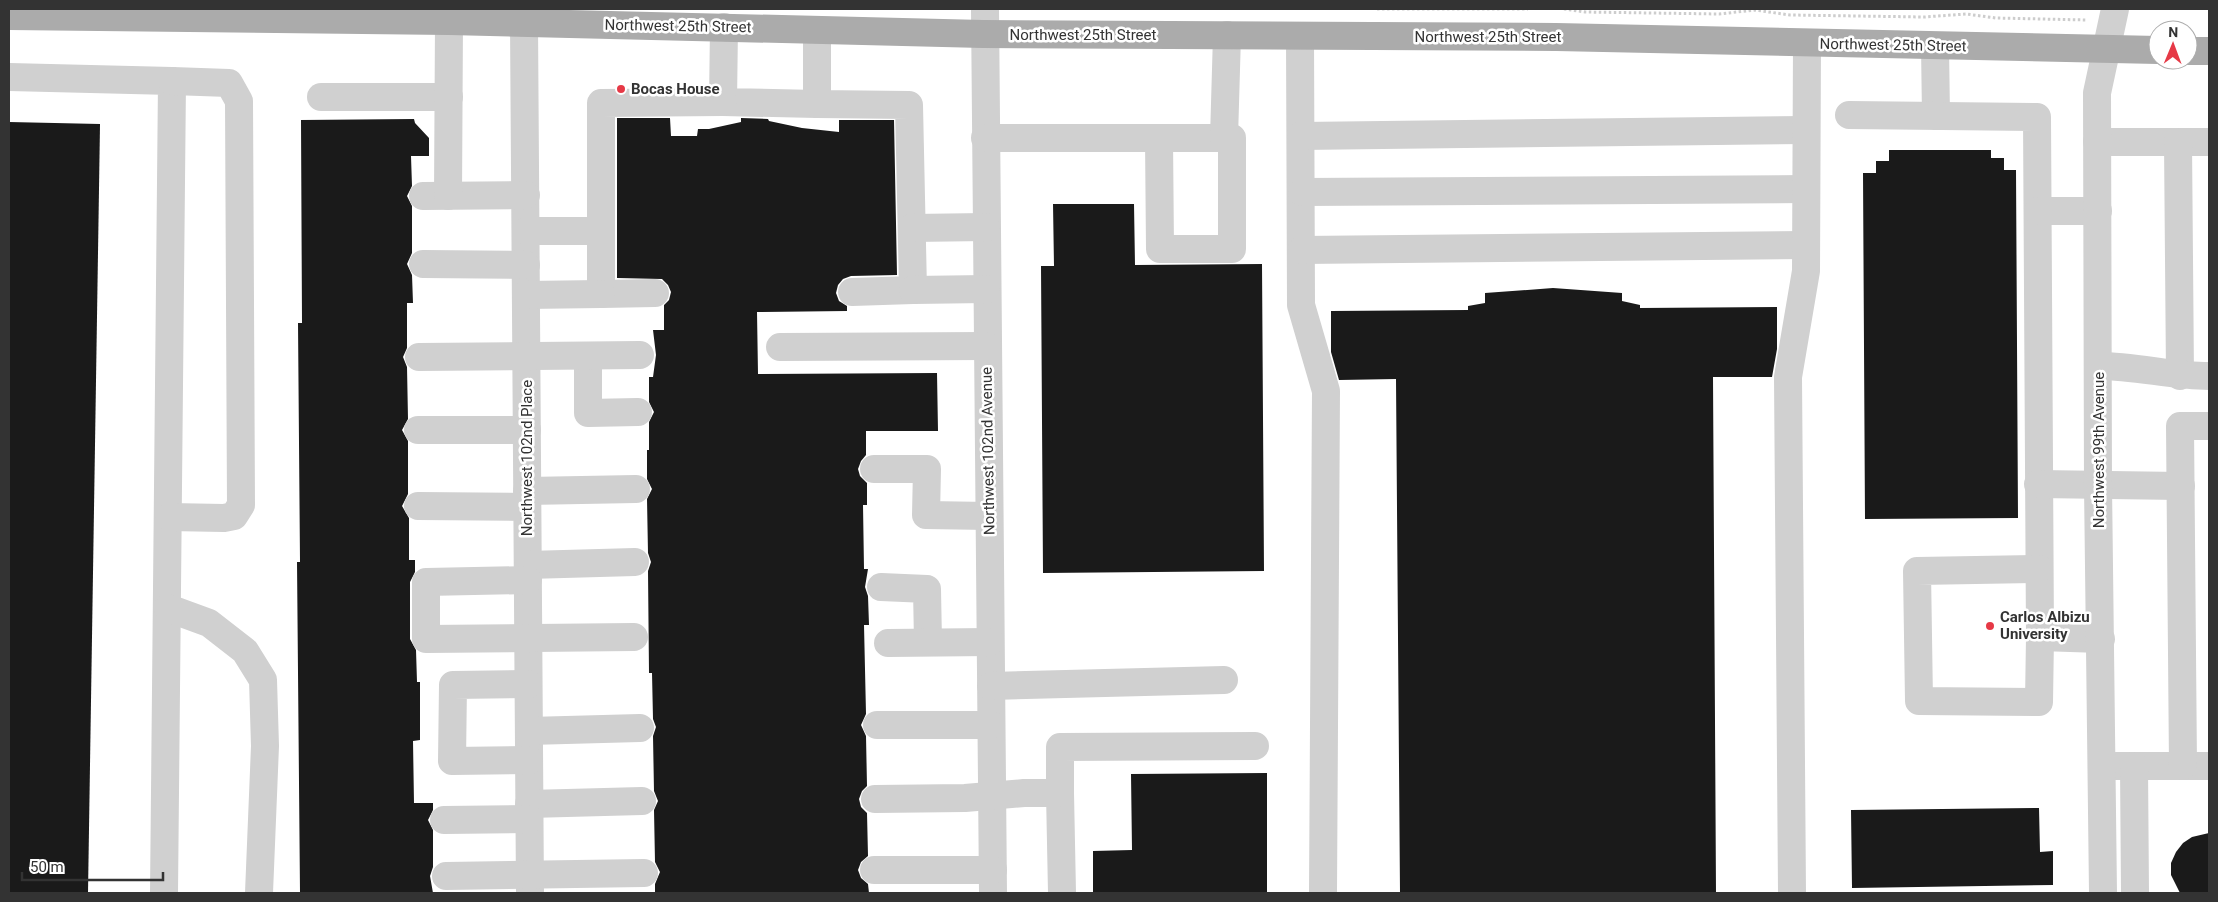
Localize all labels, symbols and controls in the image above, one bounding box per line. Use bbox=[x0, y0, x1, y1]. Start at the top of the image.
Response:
street label: Northwest 25th Street bbox=[604, 16, 752, 36]
north arrow bbox=[2148, 20, 2198, 70]
text: N bbox=[2168, 24, 2178, 40]
street label: Northwest 25th Street bbox=[1010, 26, 1156, 44]
street label: Northwest 25th Street bbox=[1415, 28, 1561, 46]
street label: Northwest 25th Street bbox=[1819, 35, 1967, 55]
place label: Bocas House bbox=[631, 80, 720, 98]
marker: Bocas House bbox=[615, 83, 627, 95]
street label: Northwest 102nd Avenue bbox=[978, 367, 998, 535]
street label: Northwest 99th Avenue bbox=[2090, 372, 2108, 528]
street label: Northwest 102nd Place bbox=[518, 380, 536, 536]
place label: Carlos Albizu University bbox=[2000, 608, 2090, 643]
marker: Carlos Albizu University bbox=[1984, 620, 1996, 632]
scale bar bbox=[22, 850, 164, 882]
text: 50 m bbox=[30, 858, 64, 876]

